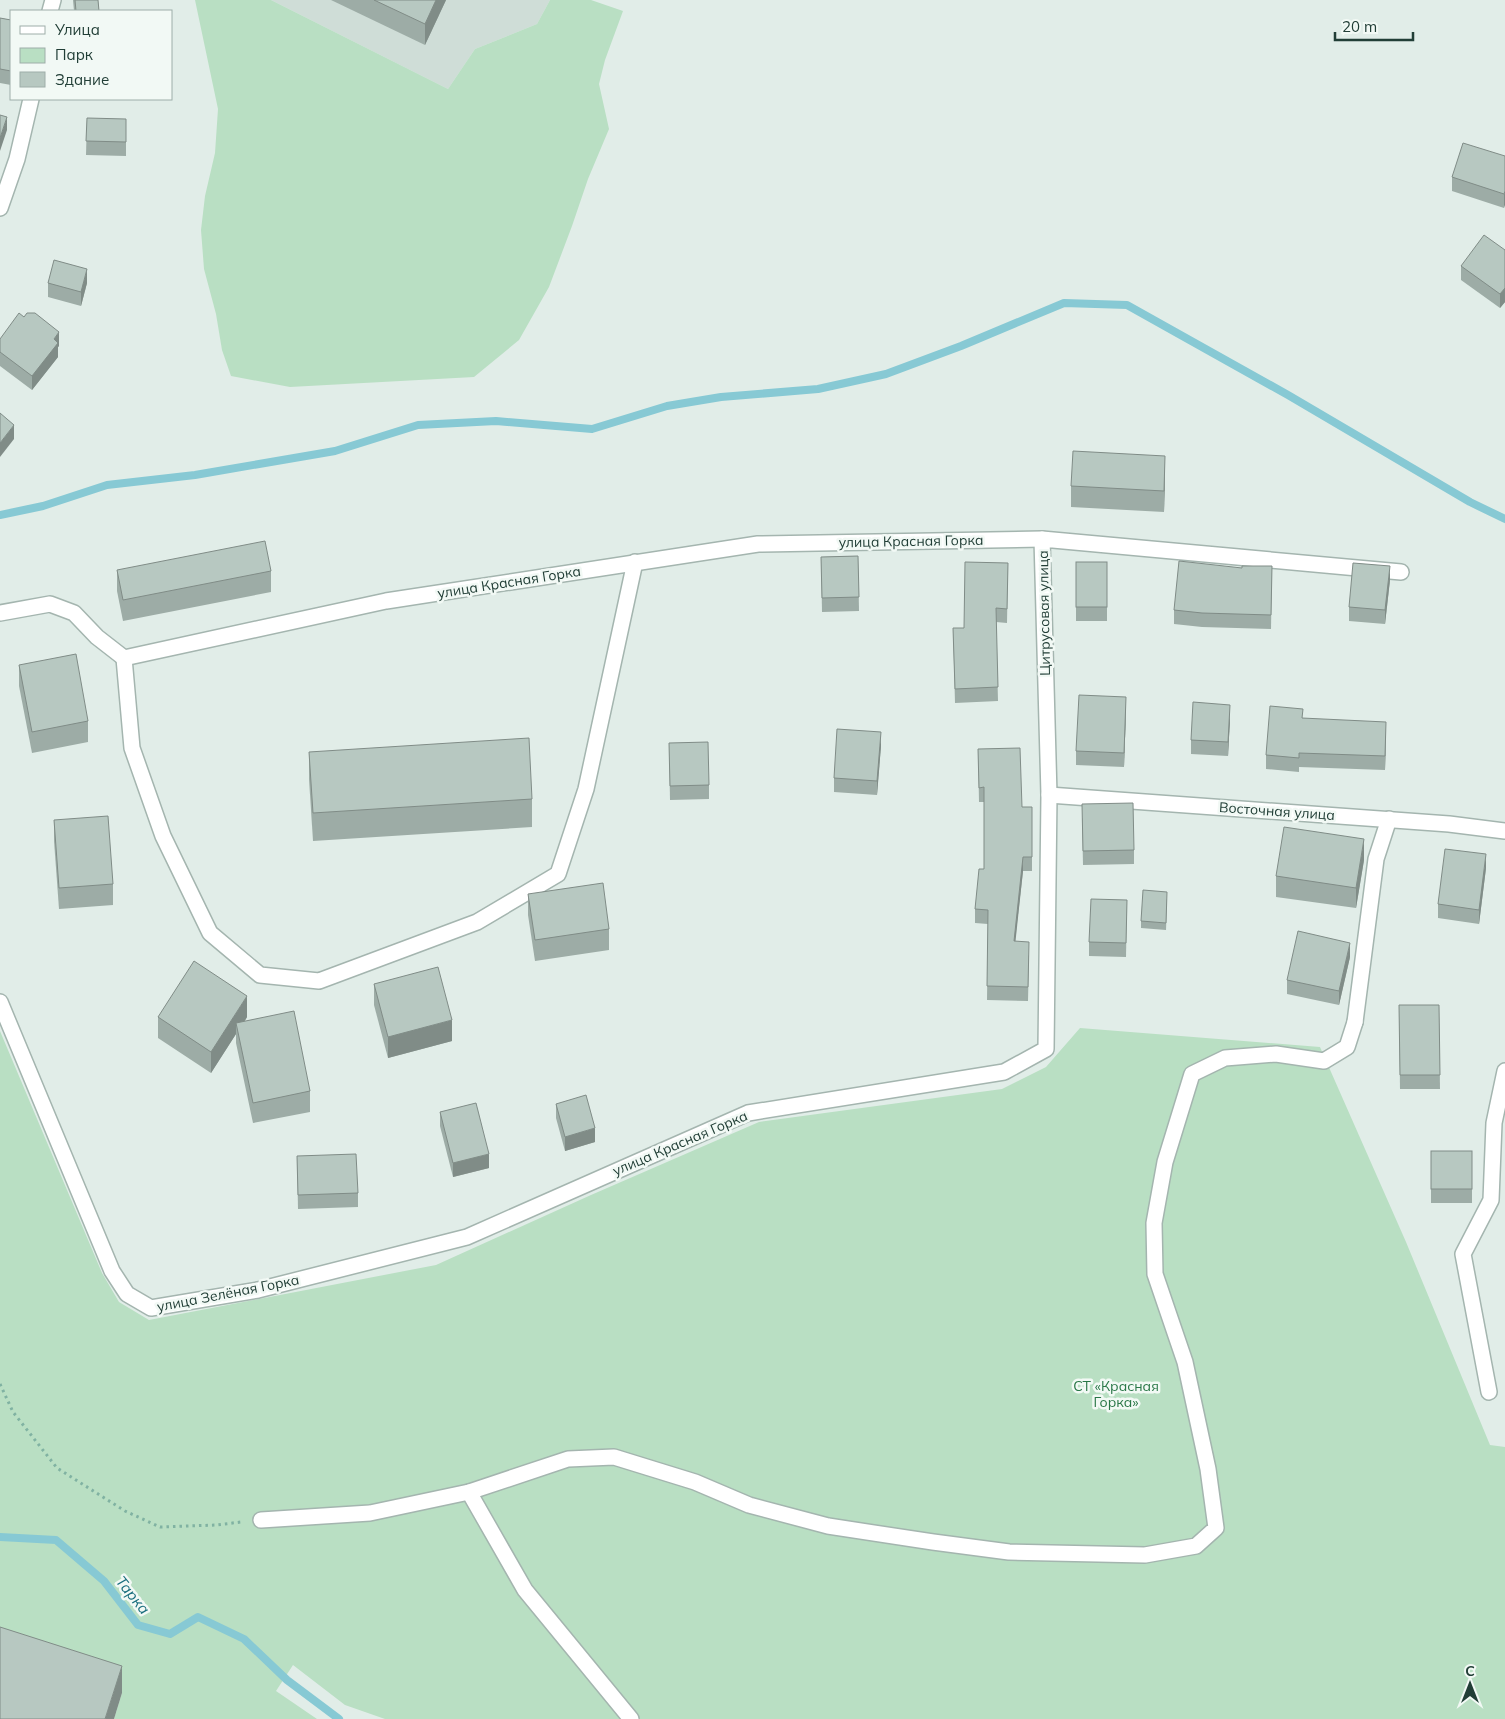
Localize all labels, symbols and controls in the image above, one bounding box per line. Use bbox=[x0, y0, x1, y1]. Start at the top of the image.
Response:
legend bbox=[10, 10, 172, 100]
scale bar bbox=[1335, 10, 1412, 42]
text: 20 m bbox=[1342, 17, 1377, 36]
text: Улица bbox=[54, 20, 100, 39]
text: Парк bbox=[55, 45, 94, 64]
text: Здание bbox=[55, 70, 109, 89]
street label: улица Красная Горка bbox=[838, 531, 984, 551]
street label: Цитрусовая улица bbox=[1034, 550, 1054, 676]
street label: улица Красная Горка bbox=[436, 562, 582, 602]
street label: Восточная улица bbox=[1218, 798, 1336, 824]
street label: улица Красная Горка bbox=[610, 1106, 750, 1180]
street label: улица Зелёная Горка bbox=[155, 1270, 301, 1316]
park label: СТ «Красная Горка» bbox=[1073, 1377, 1159, 1411]
water label: Тарка bbox=[112, 1572, 154, 1618]
north arrow bbox=[1445, 1659, 1495, 1709]
text: С bbox=[1465, 1662, 1475, 1680]

